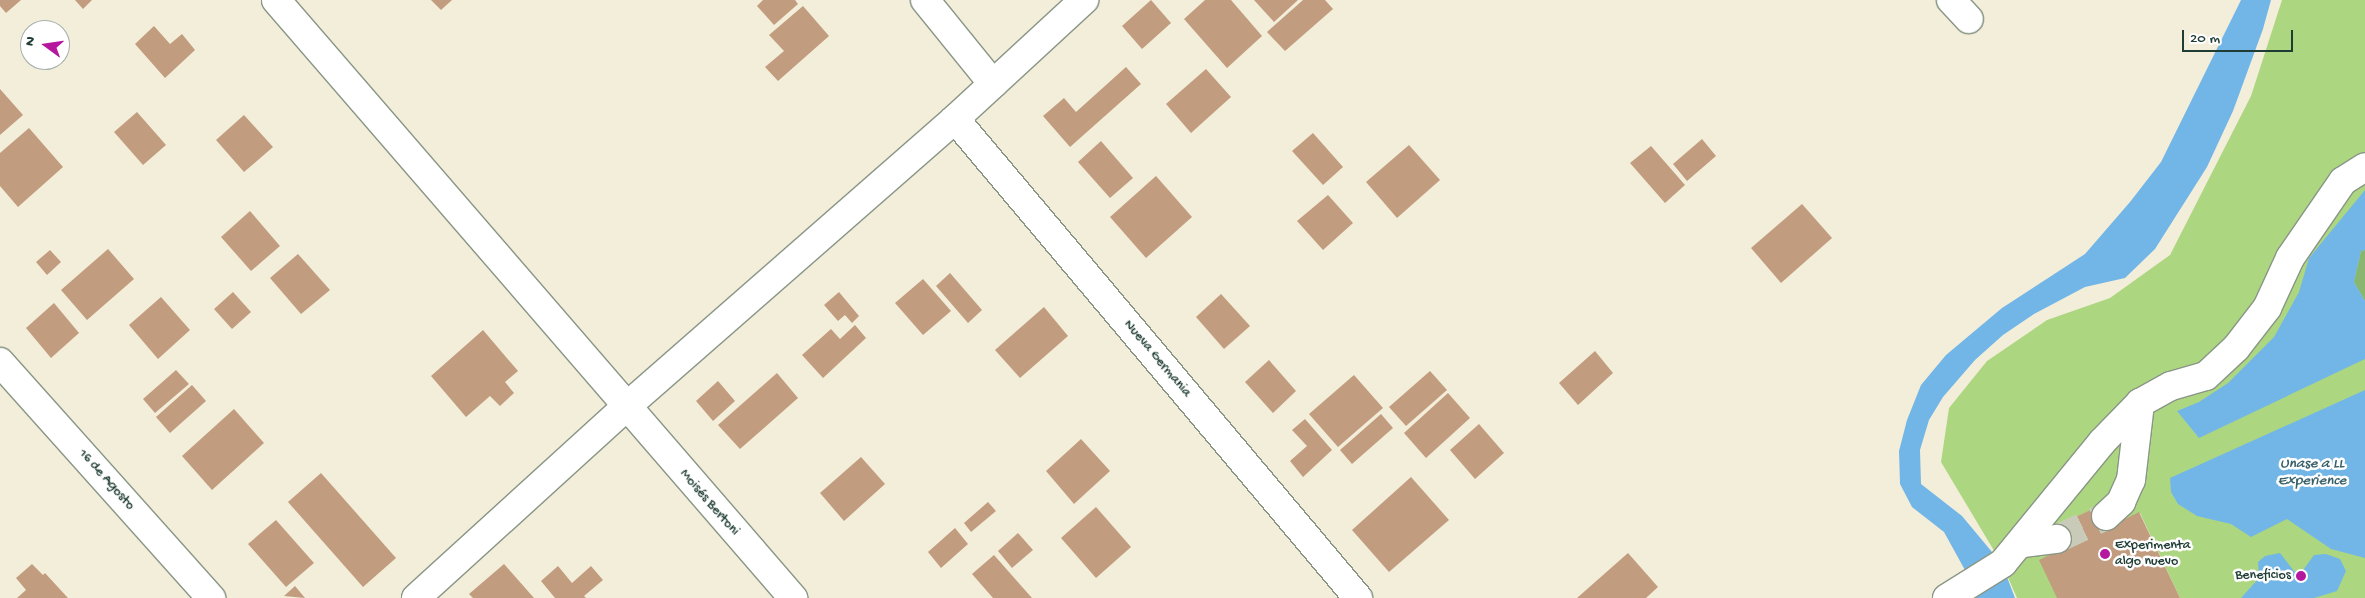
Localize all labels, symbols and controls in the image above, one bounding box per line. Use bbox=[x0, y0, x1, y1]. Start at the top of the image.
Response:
north arrow bbox=[20, 20, 70, 70]
scale bar bbox=[2185, 20, 2296, 52]
text: 20 m bbox=[2190, 30, 2220, 48]
text: N bbox=[22, 35, 40, 48]
street label: Nueva Germania bbox=[1120, 317, 1194, 401]
street label: 16 de Agosto bbox=[74, 446, 138, 514]
water label: Unase a LL Experience bbox=[2278, 455, 2346, 490]
street label: Moisés Bertoni bbox=[675, 466, 743, 540]
place label: Experimenta algo nuevo bbox=[2115, 538, 2190, 570]
marker: Experimenta algo nuevo bbox=[2099, 548, 2111, 560]
place label: Beneficios bbox=[2235, 568, 2291, 584]
marker: Beneficios bbox=[2295, 570, 2307, 582]

